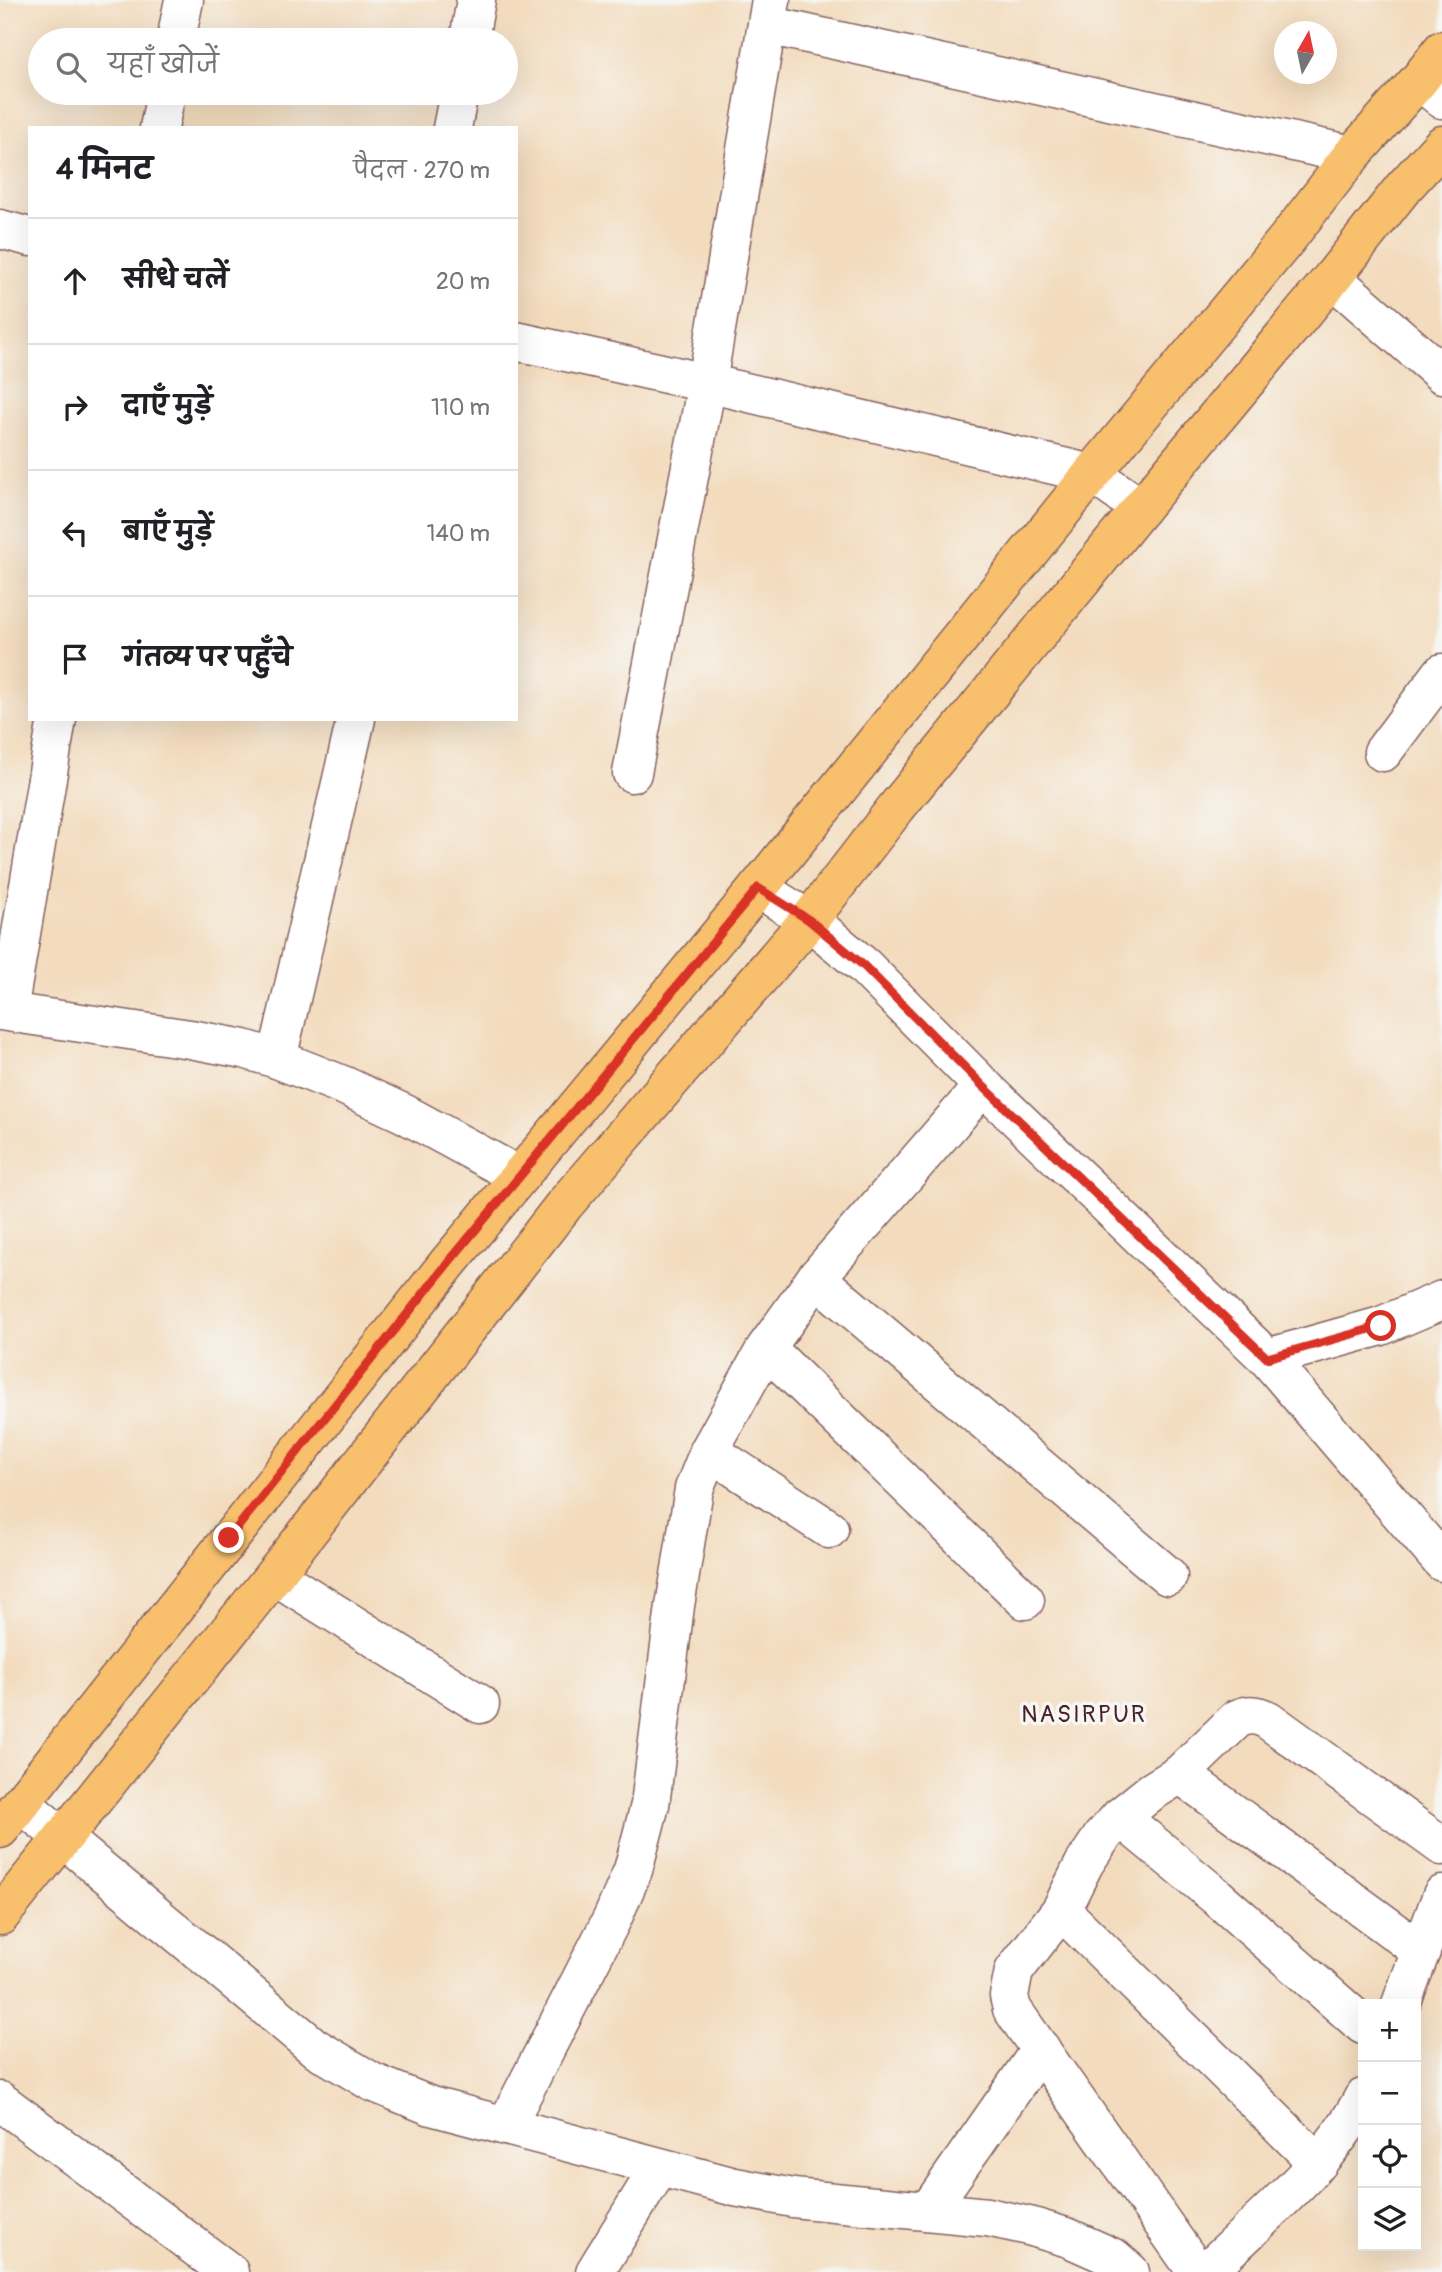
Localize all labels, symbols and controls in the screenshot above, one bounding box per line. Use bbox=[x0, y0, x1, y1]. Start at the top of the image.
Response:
north arrow bbox=[1274, 21, 1337, 84]
search box bbox=[28, 28, 518, 105]
icon: search bbox=[52, 48, 90, 86]
text: यहाँ खोजें bbox=[108, 49, 219, 81]
text: 4 मिनट bbox=[56, 151, 153, 188]
text: पैदल · 270 m bbox=[353, 156, 490, 185]
icon: ahead bbox=[56, 262, 94, 300]
text: सीधे चलें bbox=[123, 264, 228, 296]
text: 20 m bbox=[436, 267, 490, 296]
icon: right bbox=[56, 388, 94, 426]
text: दाएँ मुड़ें bbox=[123, 390, 212, 422]
text: 110 m bbox=[431, 393, 490, 422]
icon: left bbox=[56, 514, 94, 552]
text: बाएँ मुड़ें bbox=[123, 516, 213, 548]
text: 140 m bbox=[427, 519, 490, 548]
icon: arrive bbox=[56, 640, 94, 678]
text: गंतव्य पर पहुँचे bbox=[123, 642, 292, 674]
route start bbox=[1365, 1310, 1396, 1341]
route end bbox=[213, 1522, 244, 1553]
district label: NASIRPUR bbox=[1021, 1700, 1147, 1729]
map controls bbox=[1358, 1999, 1421, 2251]
button: + bbox=[1358, 1999, 1421, 2062]
button: − bbox=[1358, 2062, 1421, 2125]
button: locate bbox=[1358, 2125, 1421, 2188]
button: layers bbox=[1358, 2188, 1421, 2251]

